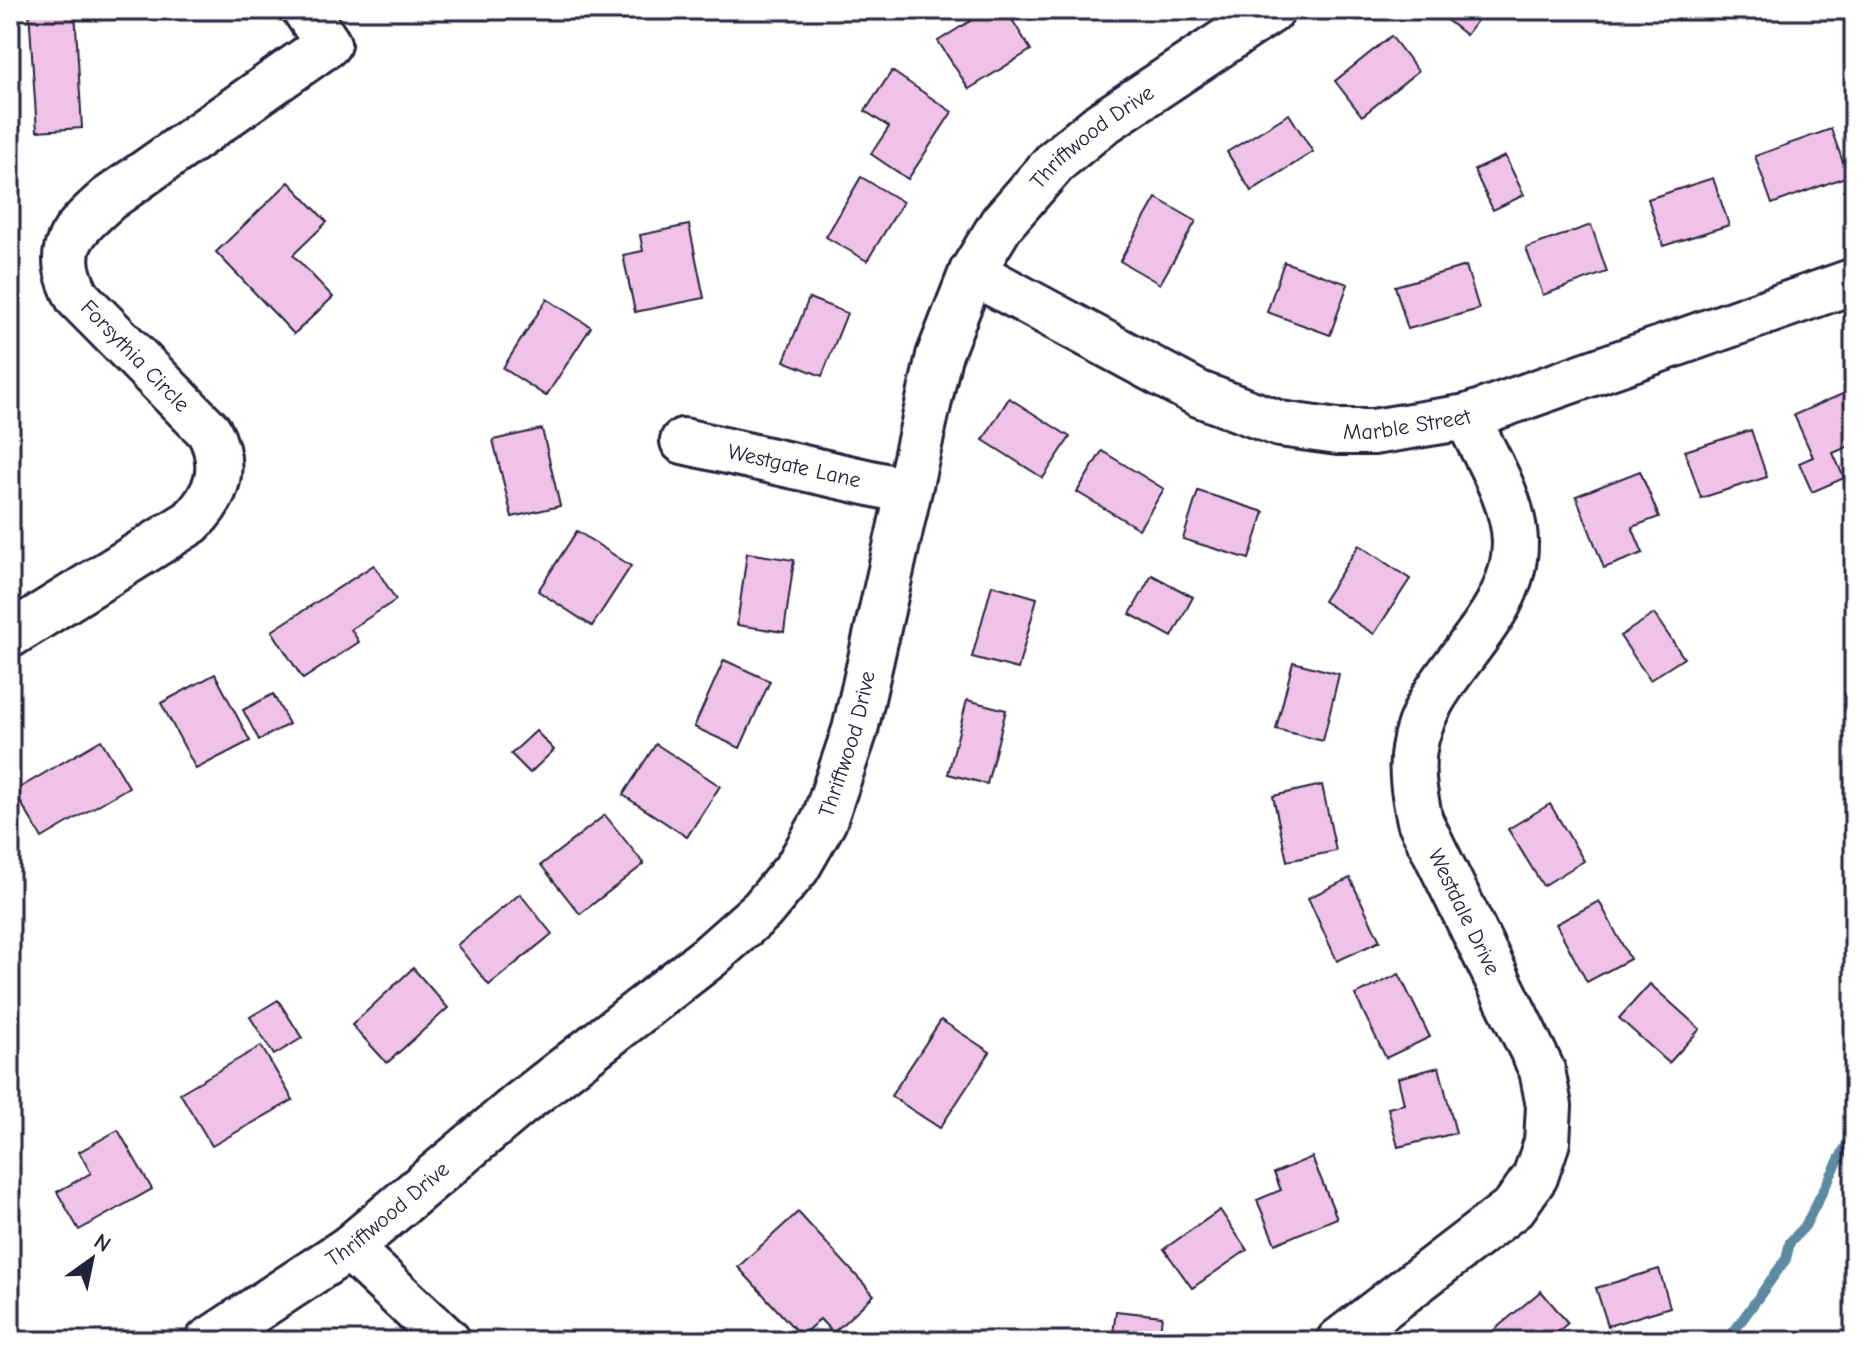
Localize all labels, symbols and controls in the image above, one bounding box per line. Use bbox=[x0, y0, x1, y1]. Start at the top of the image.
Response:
street label: Thriftwood Drive bbox=[1025, 80, 1159, 194]
street label: Forsythia Circle bbox=[75, 295, 195, 417]
street label: Marble Street bbox=[1343, 403, 1475, 445]
street label: Westgate Lane bbox=[725, 438, 863, 493]
street label: Thriftwood Drive bbox=[813, 668, 881, 821]
street label: Westdale Drive bbox=[1422, 845, 1506, 979]
street label: Thriftwood Drive bbox=[321, 1156, 455, 1273]
north arrow bbox=[52, 1219, 132, 1299]
text: N bbox=[89, 1228, 115, 1258]

